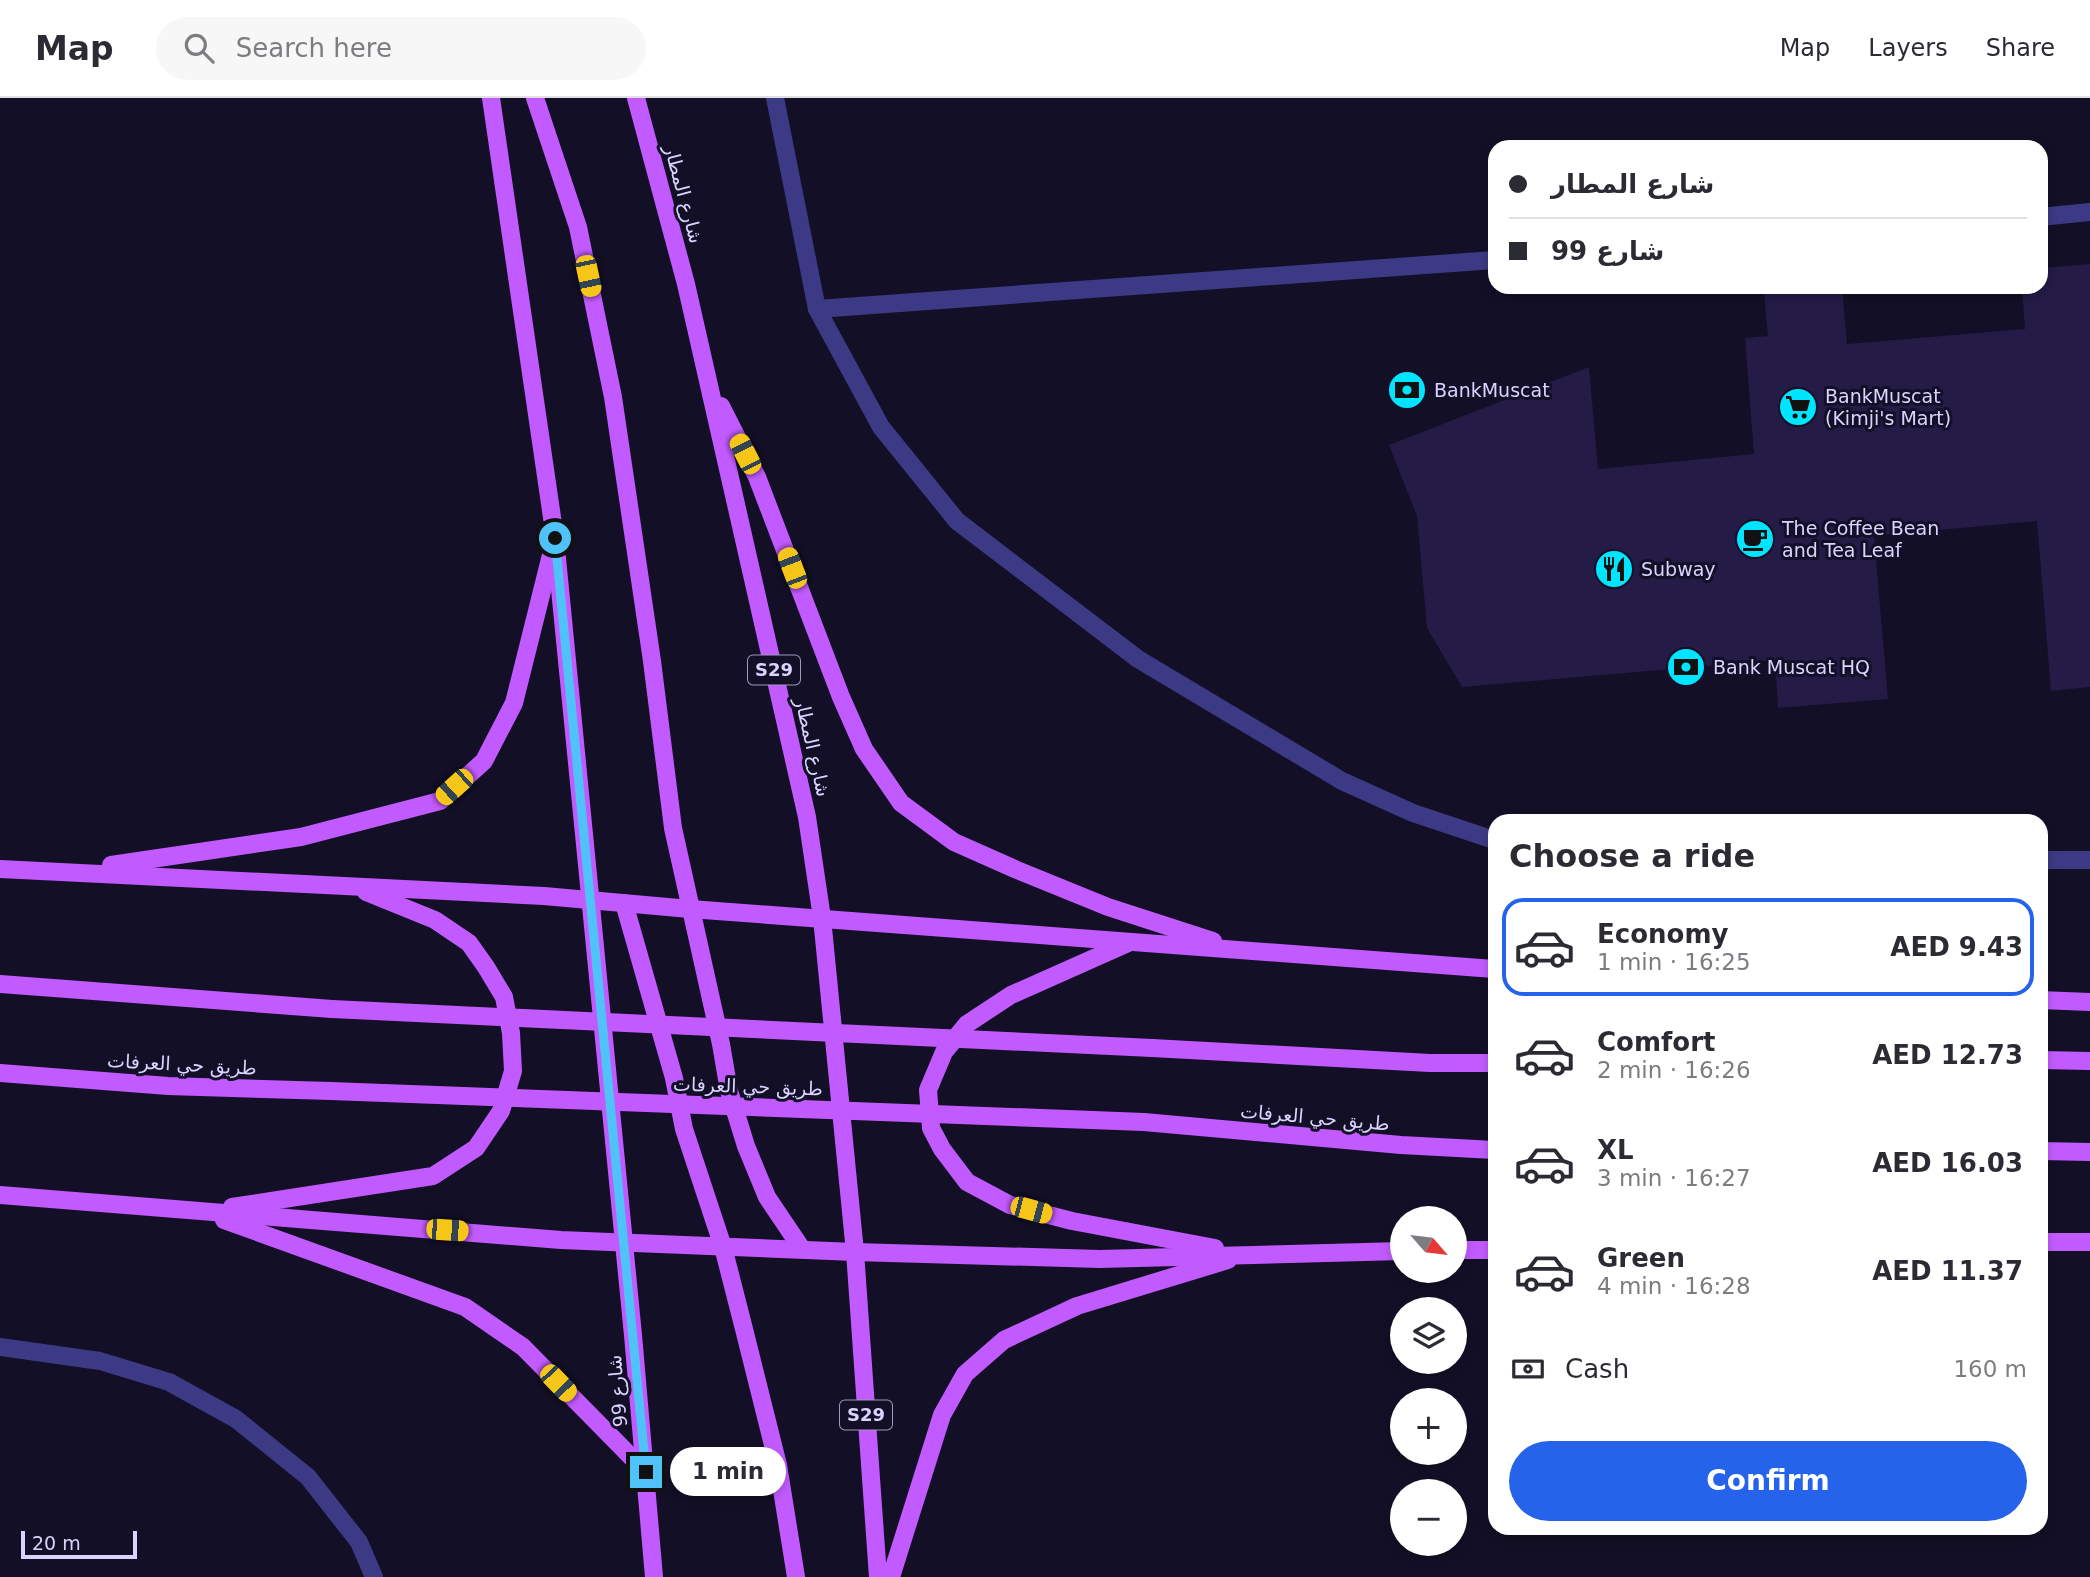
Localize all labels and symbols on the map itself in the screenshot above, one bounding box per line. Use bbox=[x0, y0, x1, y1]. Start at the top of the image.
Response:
street label: شارع المطار bbox=[659, 141, 708, 246]
car bbox=[574, 253, 603, 299]
bank icon: BankMuscat bbox=[1386, 369, 1428, 411]
place label: BankMuscat bbox=[1434, 379, 1550, 401]
place label: BankMuscat (Kimji's Mart) bbox=[1825, 385, 1951, 429]
supermarket icon: BankMuscat (Kimji's Mart) bbox=[1777, 386, 1819, 428]
car bbox=[727, 431, 764, 477]
place label: The Coffee Bean and Tea Leaf bbox=[1781, 517, 1939, 561]
cafe icon: The Coffee Bean and Tea Leaf bbox=[1734, 518, 1776, 560]
route start bbox=[539, 522, 571, 554]
car bbox=[775, 545, 810, 591]
restaurant icon: Subway bbox=[1593, 548, 1635, 590]
place label: Subway bbox=[1641, 558, 1716, 580]
bank icon: Bank Muscat HQ bbox=[1665, 646, 1707, 688]
road number: S29 bbox=[748, 656, 800, 684]
place label: Bank Muscat HQ bbox=[1713, 656, 1870, 678]
street label: شارع المطار bbox=[790, 694, 835, 799]
car bbox=[432, 765, 477, 809]
street label: طريق حي العرفات bbox=[107, 1049, 257, 1080]
street label: طريق حي العرفات bbox=[673, 1072, 823, 1101]
street label: طريق حي العرفات bbox=[1239, 1100, 1391, 1135]
car bbox=[1008, 1194, 1055, 1226]
north arrow bbox=[1390, 1206, 1466, 1283]
car bbox=[426, 1218, 469, 1242]
street label: 99 شارع bbox=[603, 1354, 632, 1428]
car bbox=[536, 1361, 581, 1405]
road number: S29 bbox=[840, 1400, 892, 1430]
callout: 1 min bbox=[670, 1448, 786, 1496]
route end bbox=[630, 1456, 662, 1488]
scale bar bbox=[21, 1528, 136, 1560]

